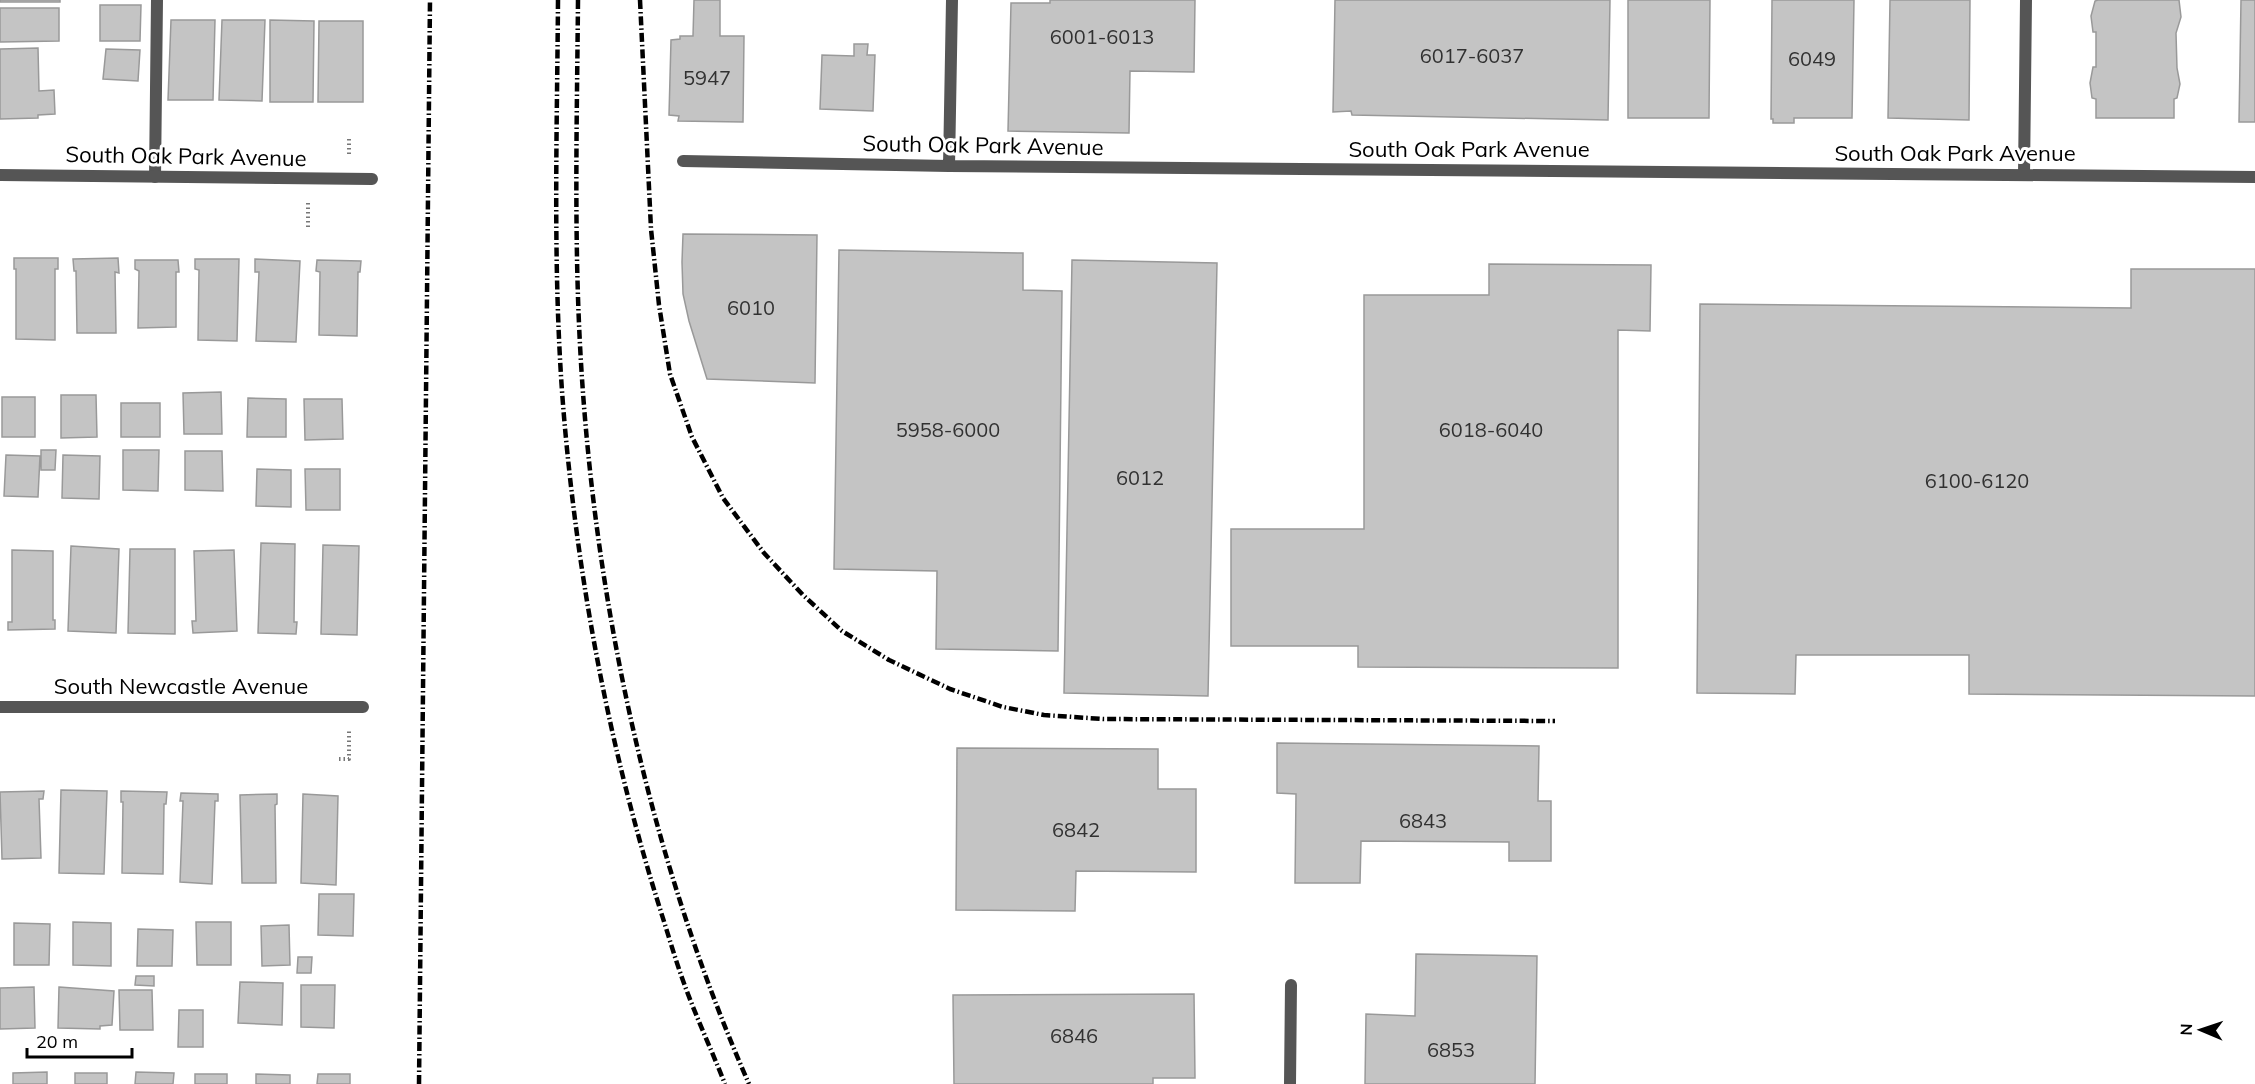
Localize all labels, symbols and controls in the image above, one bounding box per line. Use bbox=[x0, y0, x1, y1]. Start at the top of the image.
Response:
house number: 6001-6013 bbox=[1050, 24, 1154, 49]
house number: 6017-6037 bbox=[1420, 43, 1524, 68]
house number: 6049 bbox=[1788, 46, 1836, 71]
house number: 5947 bbox=[683, 65, 731, 90]
street label: South Oak Park Avenue bbox=[862, 129, 1104, 161]
street label: South Oak Park Avenue bbox=[1348, 135, 1590, 163]
street label: South Oak Park Avenue bbox=[1834, 139, 2076, 167]
street label: South Oak Park Avenue bbox=[65, 140, 307, 172]
house number: 6010 bbox=[727, 295, 775, 320]
house number: 5958-6000 bbox=[896, 417, 1000, 442]
house number: 6018-6040 bbox=[1439, 417, 1543, 442]
house number: 6012 bbox=[1116, 465, 1164, 490]
house number: 6100-6120 bbox=[1925, 468, 2029, 493]
street label: South Newcastle Avenue bbox=[54, 672, 308, 700]
house number: 6843 bbox=[1399, 808, 1447, 833]
house number: 6842 bbox=[1052, 817, 1100, 842]
north arrow bbox=[2171, 1000, 2231, 1060]
scale bar bbox=[27, 1021, 132, 1059]
house number: 6846 bbox=[1050, 1023, 1098, 1048]
text: N bbox=[2176, 1023, 2196, 1036]
text: 20 m bbox=[36, 1030, 78, 1053]
house number: 6853 bbox=[1427, 1037, 1475, 1062]

